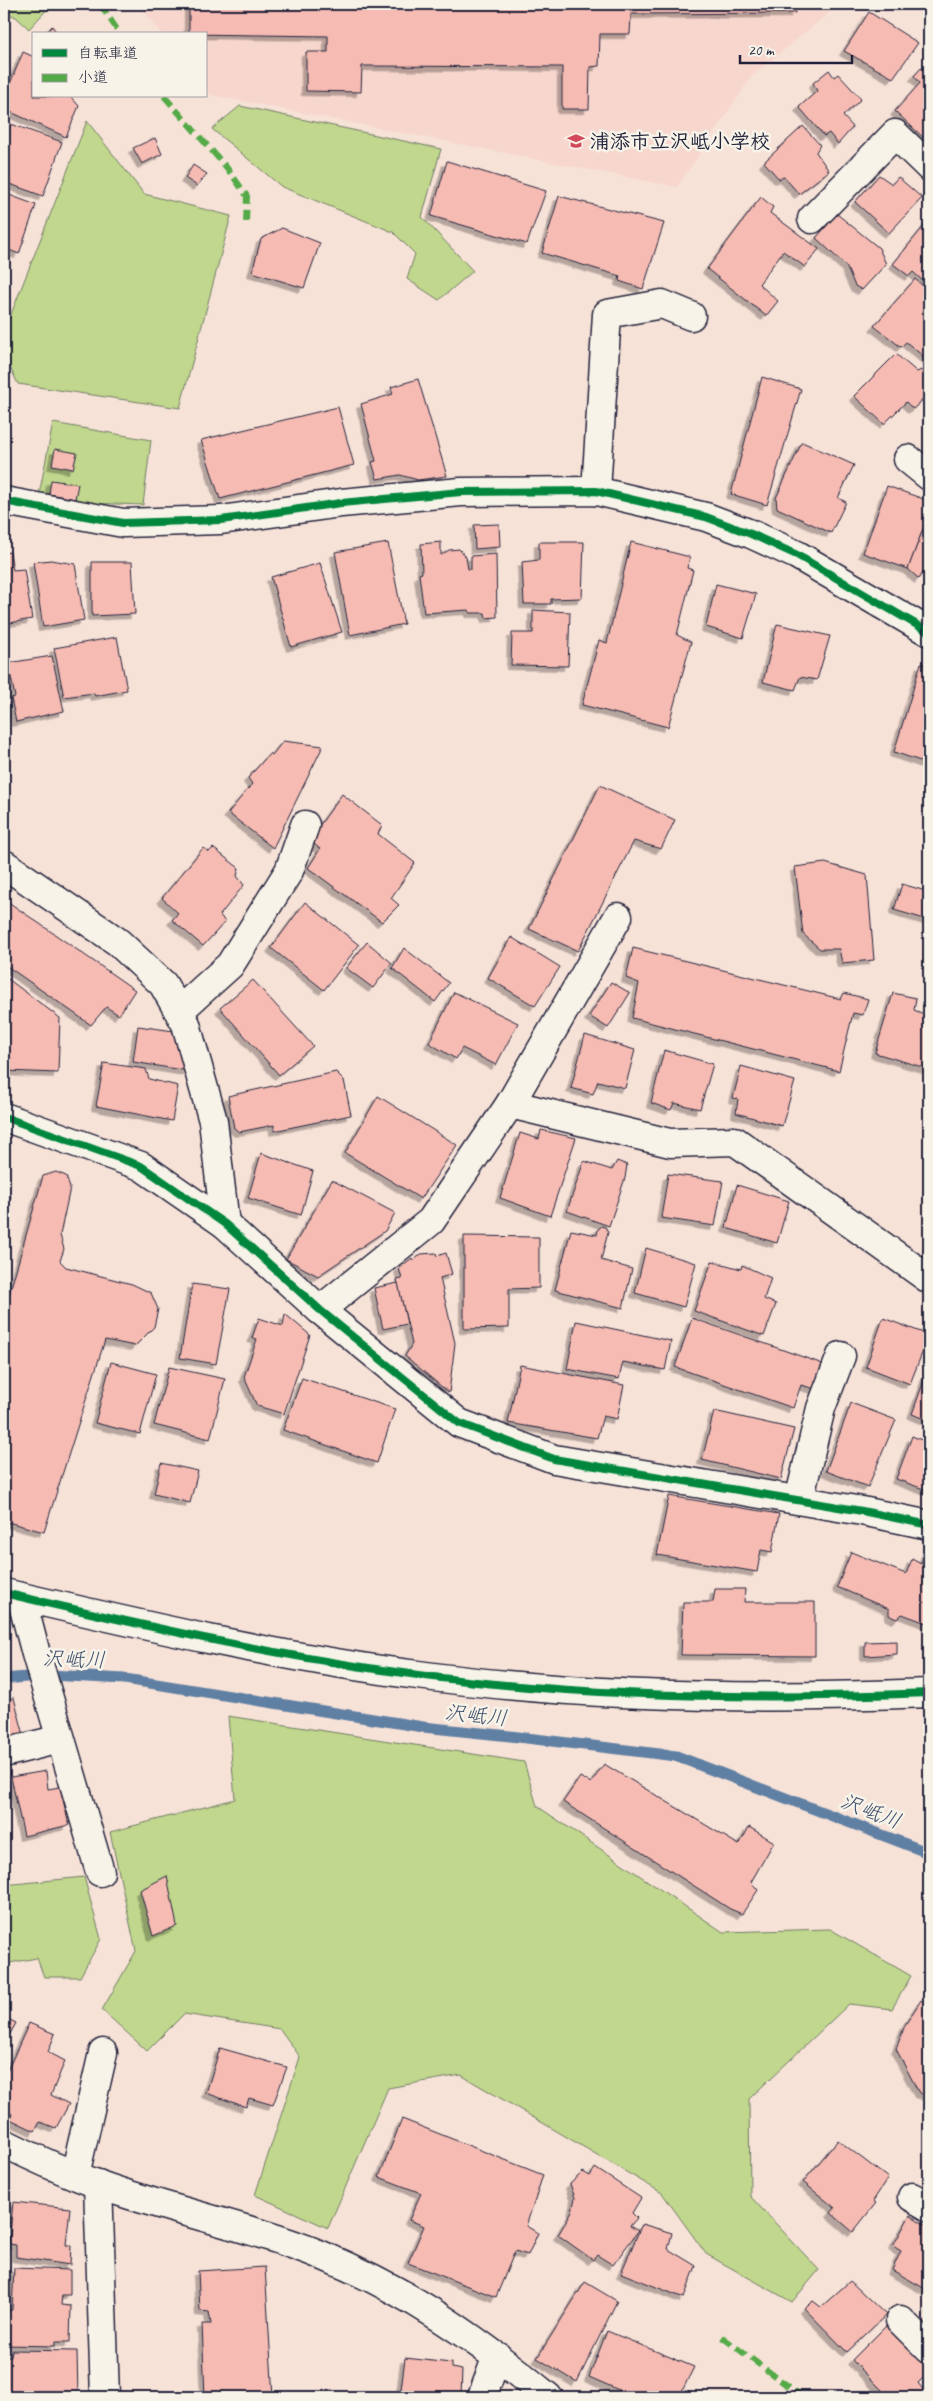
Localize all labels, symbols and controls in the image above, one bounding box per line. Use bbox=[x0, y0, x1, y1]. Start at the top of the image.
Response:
legend bbox=[32, 32, 208, 98]
scale bar bbox=[740, 32, 853, 64]
text: 20 m bbox=[748, 41, 775, 60]
text: 自転車道 bbox=[78, 44, 138, 63]
text: 小道 bbox=[78, 68, 108, 87]
place label: 浦添市立沢岻小学校 bbox=[590, 129, 770, 154]
school or university icon: 浦添市立沢岻小学校 bbox=[566, 131, 586, 151]
water label: 沢岻川 bbox=[42, 1645, 106, 1673]
water label: 沢岻川 bbox=[443, 1699, 509, 1731]
water label: 沢岻川 bbox=[837, 1788, 905, 1834]

